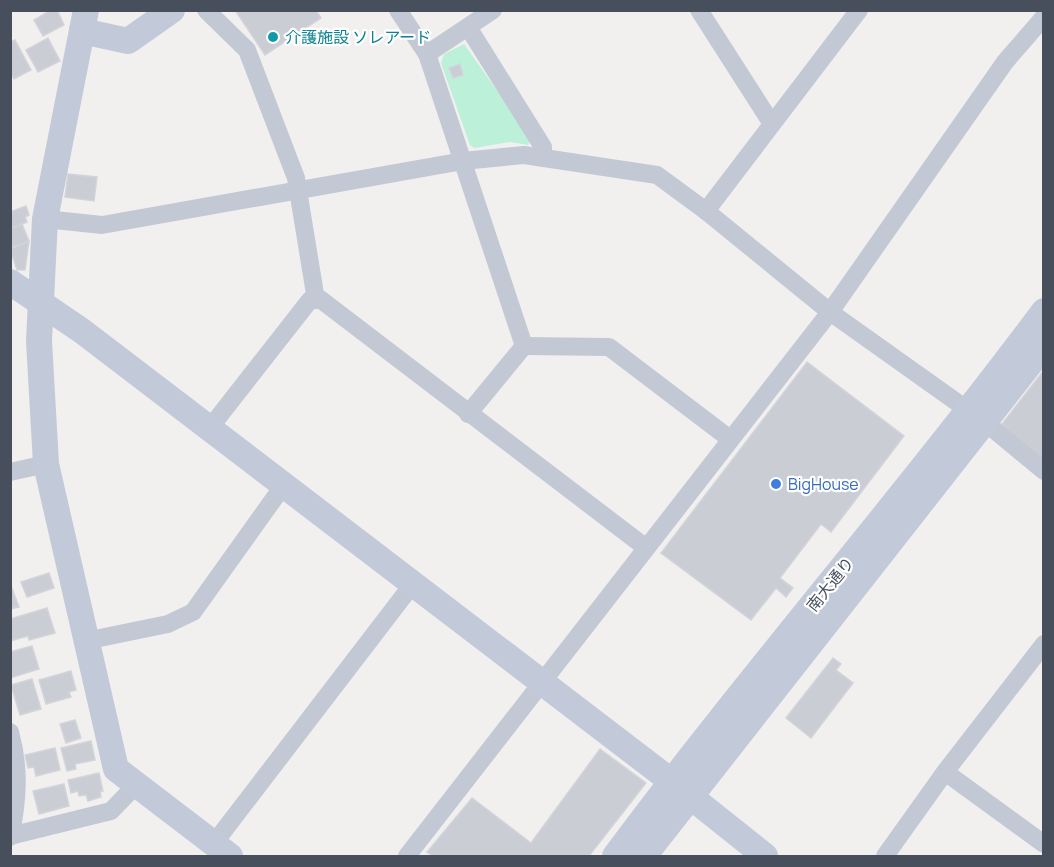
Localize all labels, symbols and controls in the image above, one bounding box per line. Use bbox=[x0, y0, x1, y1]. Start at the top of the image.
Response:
place label: 介護施設 ソレアード bbox=[285, 26, 431, 48]
marker: 介護施設 ソレアード bbox=[266, 30, 280, 44]
place label: BigHouse bbox=[788, 473, 859, 495]
marker: BigHouse bbox=[769, 477, 783, 491]
street label: 南大通り bbox=[801, 552, 859, 616]

